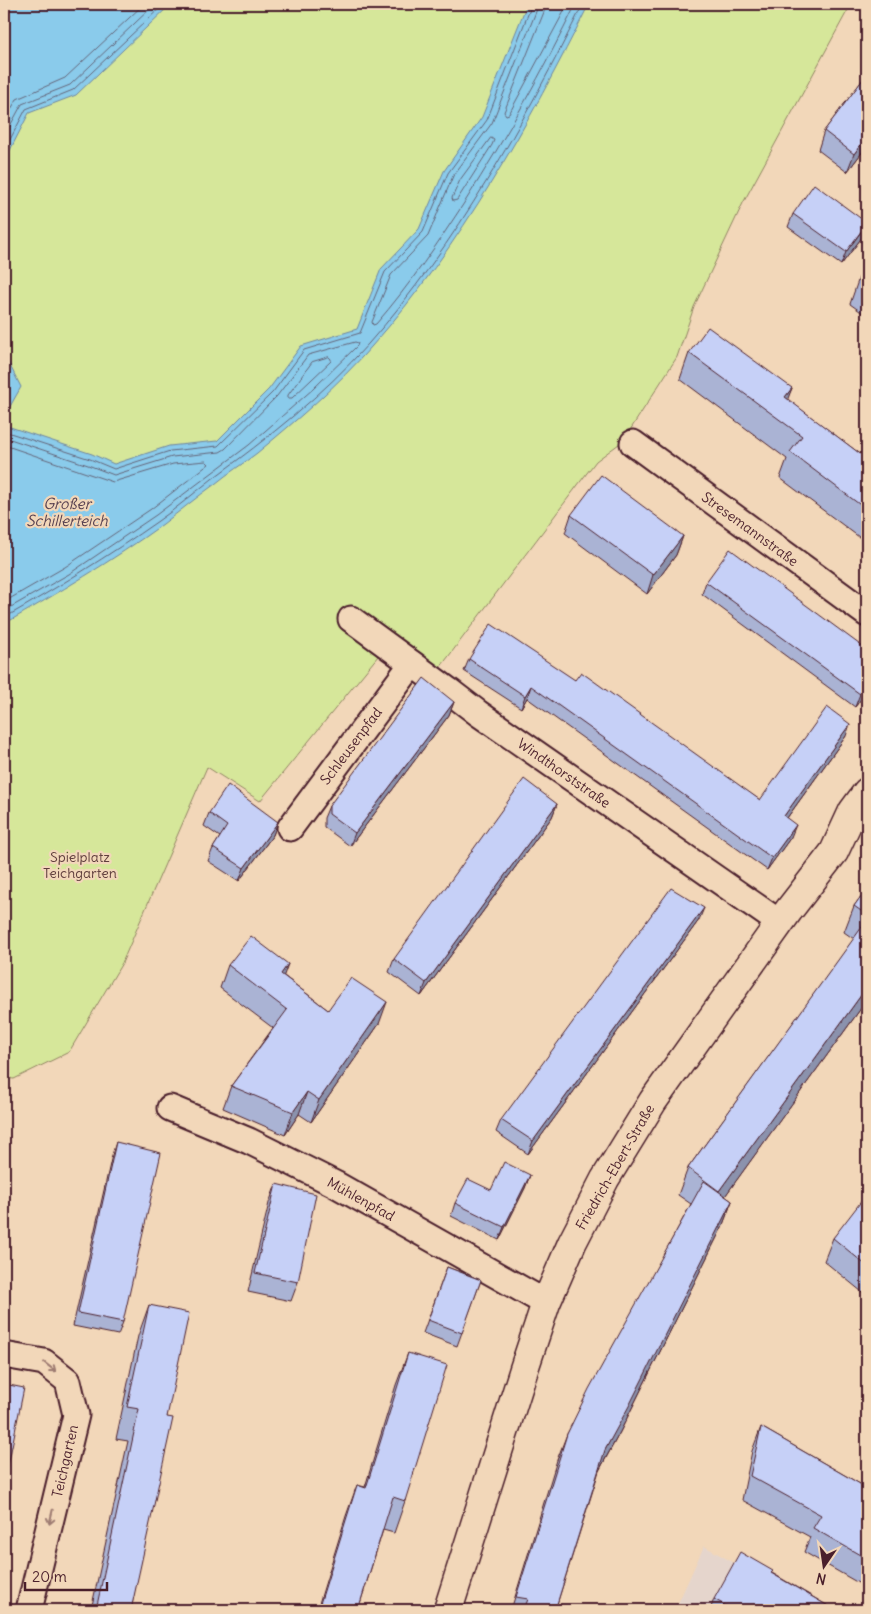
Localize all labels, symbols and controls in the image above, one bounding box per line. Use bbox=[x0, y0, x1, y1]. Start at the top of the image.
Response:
street label: Stresemannstraße bbox=[698, 488, 802, 570]
water label: Großer Schillerteich bbox=[26, 494, 108, 530]
street label: Schleusenpfad bbox=[316, 704, 386, 788]
street label: Windthorststraße bbox=[514, 734, 614, 812]
park label: Spielplatz Teichgarten bbox=[43, 848, 117, 882]
street label: Friedrich-Ebert-Straße bbox=[572, 1101, 658, 1233]
street label: Mühlenpfad bbox=[324, 1173, 398, 1225]
one-way arrow bbox=[43, 1362, 57, 1372]
street label: Teichgarten bbox=[48, 1423, 82, 1499]
one-way arrow bbox=[46, 1509, 55, 1525]
north arrow bbox=[798, 1542, 848, 1592]
scale bar bbox=[25, 1559, 108, 1591]
text: 20 m bbox=[32, 1567, 67, 1586]
text: N bbox=[814, 1569, 828, 1589]

